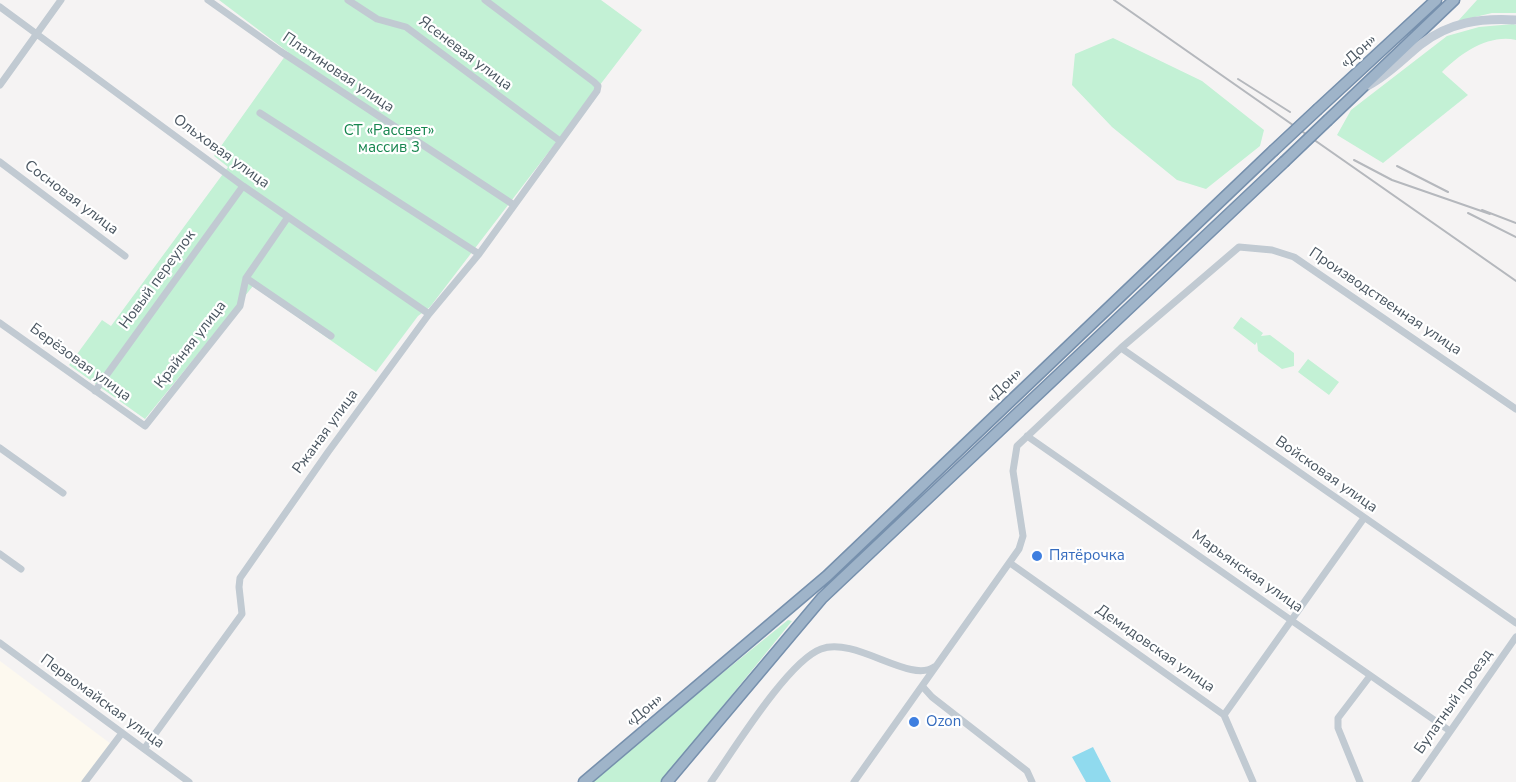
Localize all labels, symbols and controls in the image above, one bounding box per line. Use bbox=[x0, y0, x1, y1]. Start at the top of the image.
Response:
street label: Ясеневая улица bbox=[415, 13, 515, 95]
street label: Платиновая улица bbox=[279, 29, 397, 117]
street label: «Дон» bbox=[1337, 31, 1381, 73]
street label: Ольховая улица bbox=[169, 111, 273, 193]
park label: СТ «Рассвет» массив 3 bbox=[344, 122, 434, 157]
street label: Сосновая улица bbox=[21, 157, 121, 239]
street label: Новый переулок bbox=[116, 227, 200, 333]
street label: Производственная улица bbox=[1305, 244, 1465, 360]
street label: Крайняя улица bbox=[151, 298, 231, 392]
street label: Берёзовая улица bbox=[26, 320, 134, 406]
street label: «Дон» bbox=[984, 365, 1026, 407]
street label: Ржаная улица bbox=[289, 386, 363, 478]
street label: Войсковая улица bbox=[1271, 433, 1381, 517]
street label: Марьянская улица bbox=[1188, 527, 1306, 617]
place label: Пятёрочка bbox=[1049, 547, 1125, 565]
marker: Пятёрочка bbox=[1030, 549, 1044, 563]
street label: Демидовская улица bbox=[1092, 601, 1218, 697]
street label: Булатный проезд bbox=[1411, 646, 1497, 758]
street label: Первомайская улица bbox=[37, 651, 167, 753]
street label: «Дон» bbox=[623, 691, 667, 731]
place label: Ozon bbox=[926, 713, 961, 731]
marker: Ozon bbox=[907, 715, 921, 729]

